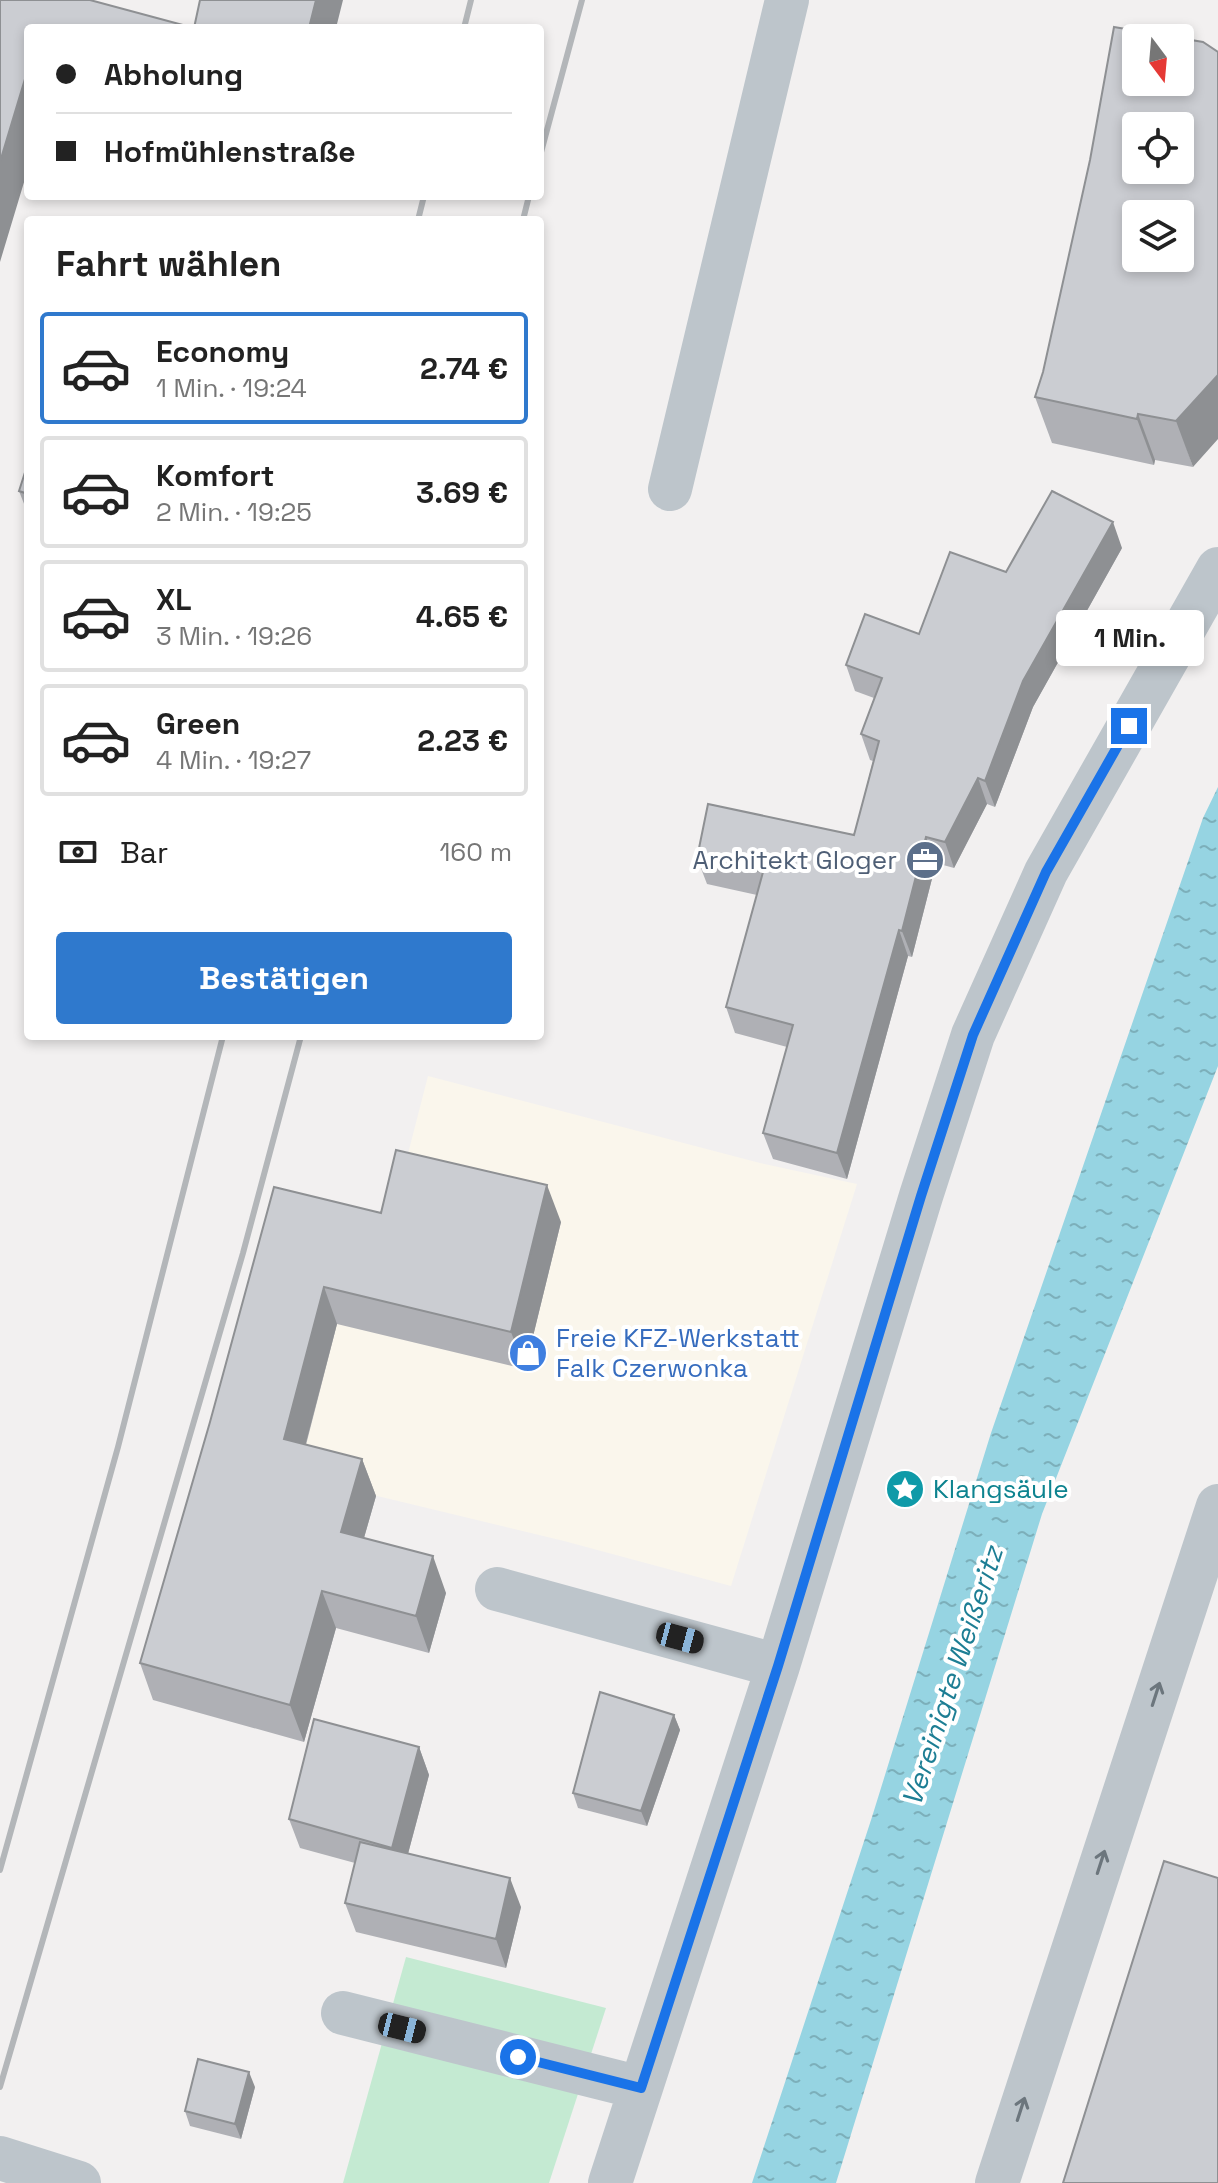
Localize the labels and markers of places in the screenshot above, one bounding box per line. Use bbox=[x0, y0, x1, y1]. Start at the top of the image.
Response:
office icon: Architekt Gloger bbox=[904, 839, 946, 881]
place label: Architekt Gloger bbox=[692, 843, 897, 877]
place label: Freie KFZ-Werkstatt Falk Czerwonka bbox=[556, 1321, 800, 1385]
shop icon: Freie KFZ-Werkstatt Falk Czerwonka bbox=[507, 1332, 549, 1374]
place icon: Klangsäule bbox=[884, 1468, 926, 1510]
place label: Klangsäule bbox=[933, 1472, 1069, 1506]

